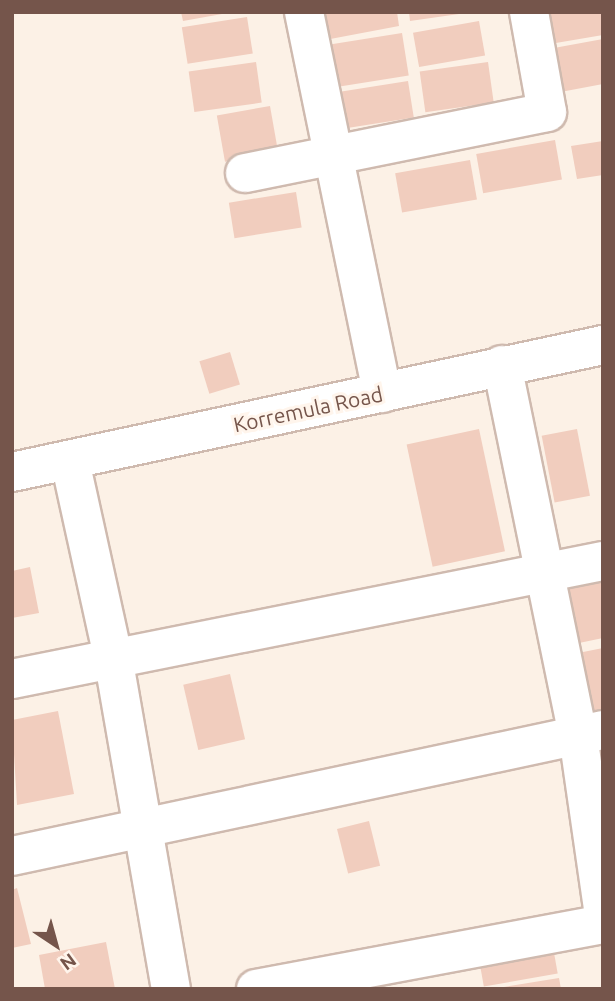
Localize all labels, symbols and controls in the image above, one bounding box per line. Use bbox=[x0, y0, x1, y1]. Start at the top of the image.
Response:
street label: Korremula Road bbox=[231, 381, 385, 437]
north arrow bbox=[21, 910, 91, 980]
text: N bbox=[56, 949, 81, 975]

